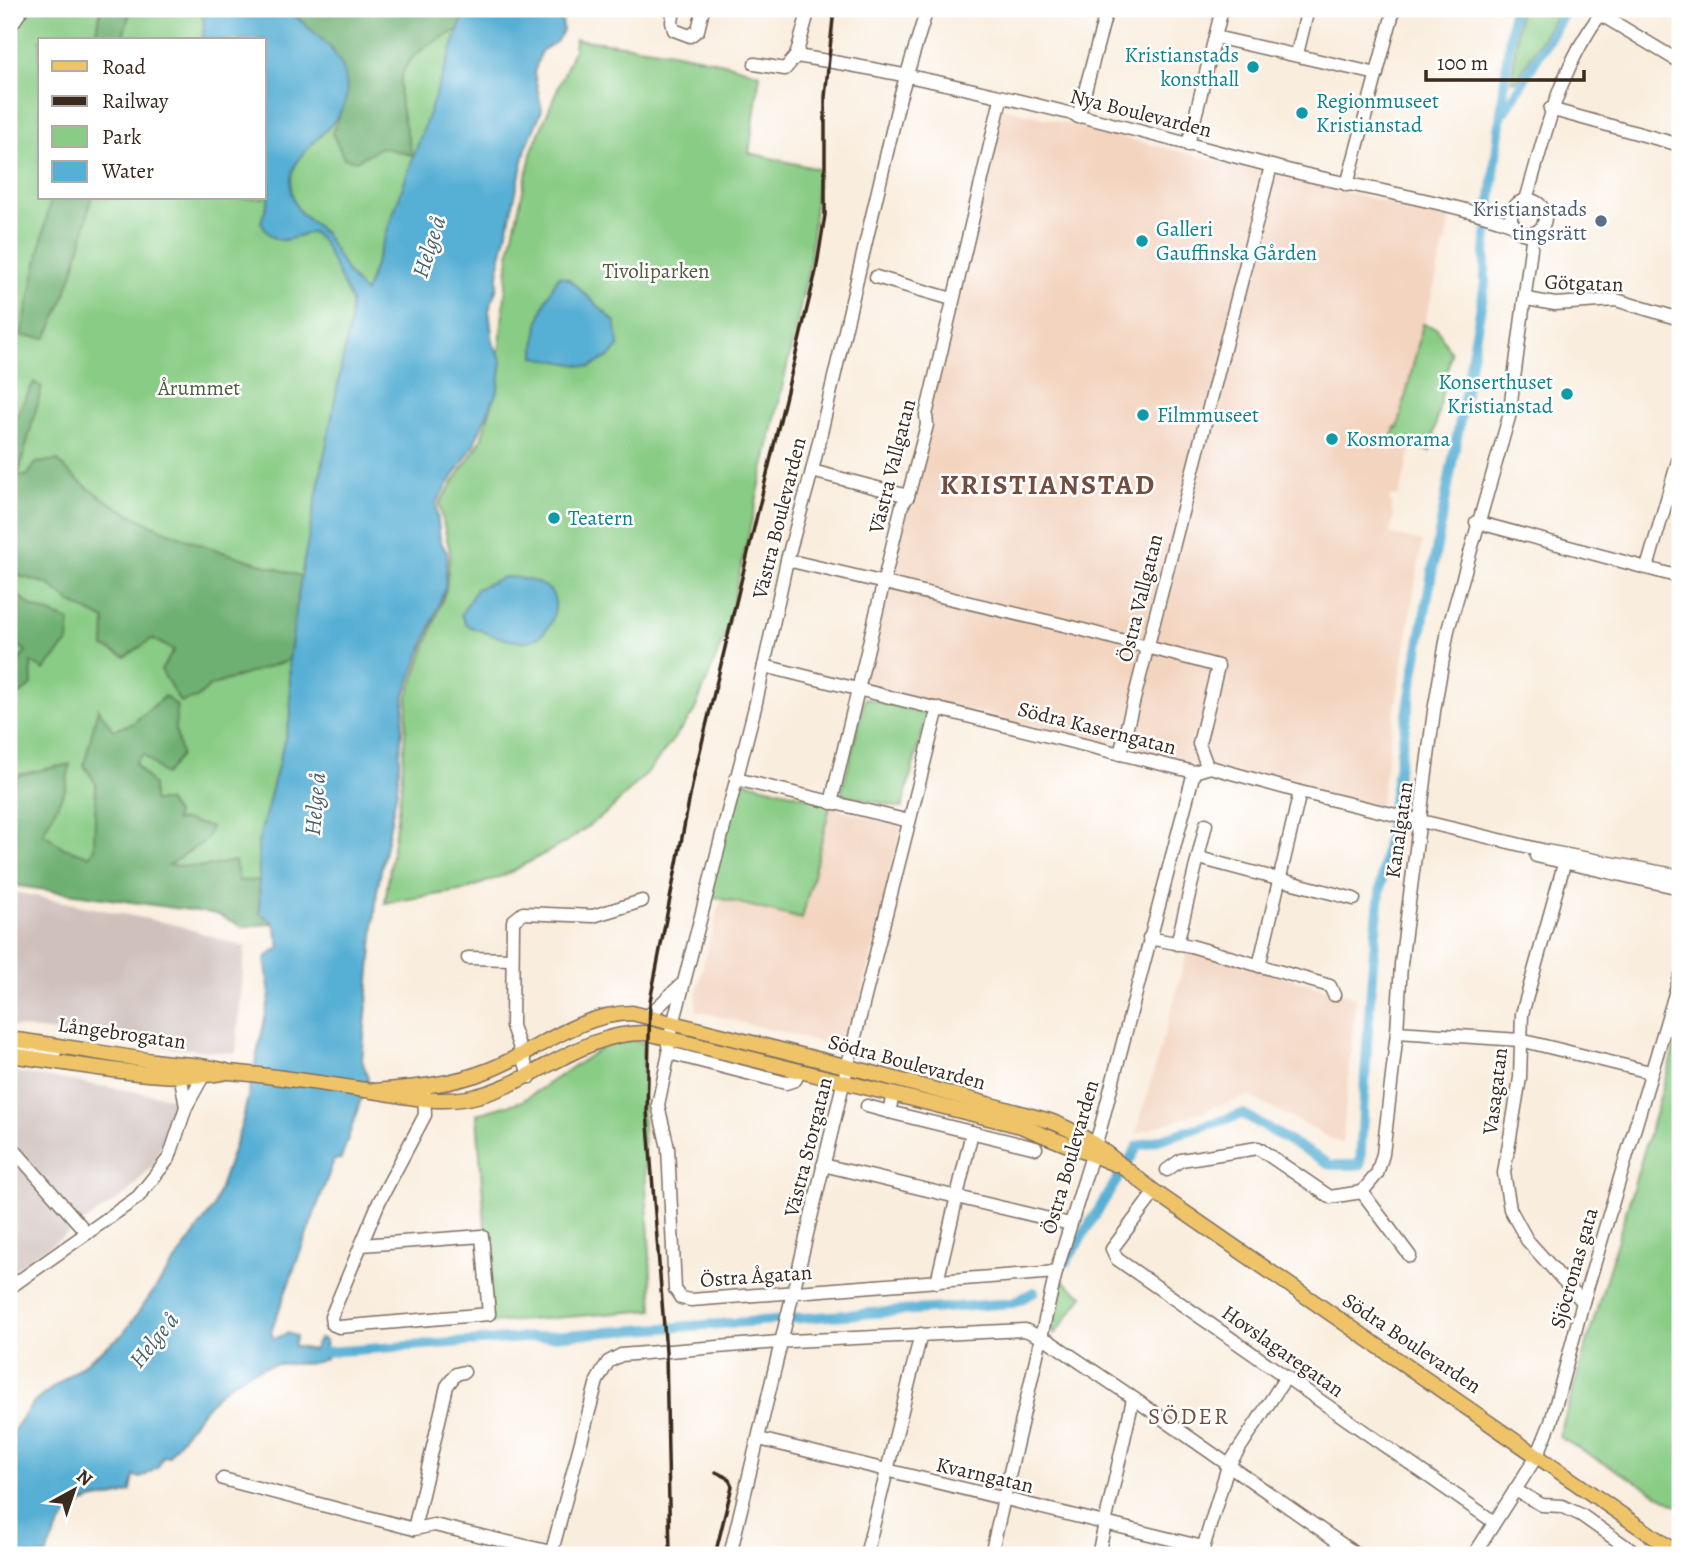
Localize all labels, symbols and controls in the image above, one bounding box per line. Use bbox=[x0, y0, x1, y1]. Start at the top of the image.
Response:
legend bbox=[38, 38, 266, 200]
scale bar bbox=[1426, 38, 1584, 82]
place label: Kristianstads konsthall bbox=[1124, 41, 1239, 93]
text: 100 m bbox=[1437, 49, 1488, 77]
text: Road bbox=[102, 53, 146, 81]
marker: Kristianstads konsthall bbox=[1245, 59, 1261, 75]
street label: Nya Boulevarden bbox=[1067, 82, 1215, 144]
text: Railway bbox=[102, 87, 169, 115]
place label: Regionmuseet Kristianstad bbox=[1316, 87, 1439, 139]
marker: Regionmuseet Kristianstad bbox=[1294, 105, 1310, 121]
text: Park bbox=[102, 123, 142, 151]
text: Water bbox=[101, 157, 154, 185]
place label: Kristianstads tingsrätt bbox=[1472, 195, 1587, 247]
water label: Helge å bbox=[405, 212, 454, 282]
marker: Kristianstads tingsrätt bbox=[1593, 213, 1609, 229]
place label: Galleri Gauffinska Gården bbox=[1156, 215, 1317, 267]
marker: Galleri Gauffinska Gården bbox=[1134, 233, 1150, 249]
park label: Tivoliparken bbox=[602, 257, 710, 285]
street label: Götgatan bbox=[1544, 268, 1624, 298]
place label: Konserthuset Kristianstad bbox=[1438, 368, 1554, 420]
park label: Årummet bbox=[157, 374, 240, 402]
marker: Konserthuset Kristianstad bbox=[1559, 386, 1575, 402]
street label: Västra Vallgatan bbox=[862, 396, 922, 537]
place label: Filmmuseet bbox=[1157, 401, 1259, 429]
marker: Filmmuseet bbox=[1135, 407, 1151, 423]
place label: Kosmorama bbox=[1346, 425, 1450, 453]
marker: Kosmorama bbox=[1324, 431, 1340, 447]
street label: Västra Boulevarden bbox=[745, 434, 813, 603]
district label: KRISTIANSTAD bbox=[940, 466, 1156, 504]
place label: Teatern bbox=[568, 504, 633, 532]
marker: Teatern bbox=[546, 510, 562, 526]
street label: Östra Vallgatan bbox=[1111, 531, 1169, 665]
street label: Södra Kaserngatan bbox=[1015, 695, 1179, 761]
water label: Helge å bbox=[297, 771, 333, 837]
street label: Kanalgatan bbox=[1378, 780, 1420, 880]
street label: Långebrogatan bbox=[56, 1010, 188, 1056]
street label: Södra Boulevarden bbox=[825, 1028, 989, 1096]
street label: Vasagatan bbox=[1476, 1046, 1514, 1137]
street label: Västra Storgatan bbox=[777, 1074, 839, 1221]
street label: Östra Boulevarden bbox=[1035, 1077, 1105, 1237]
street label: Sjöcronas gata bbox=[1543, 1204, 1605, 1332]
street label: Östra Ågatan bbox=[699, 1258, 813, 1294]
street label: Södra Boulevarden bbox=[1337, 1286, 1487, 1400]
street label: Hovslagaregatan bbox=[1216, 1298, 1350, 1404]
water label: Helge å bbox=[122, 1305, 186, 1374]
district label: SÖDER bbox=[1148, 1401, 1230, 1432]
street label: Kvarngatan bbox=[934, 1450, 1036, 1500]
north arrow bbox=[38, 1456, 108, 1526]
text: N bbox=[71, 1463, 98, 1492]

